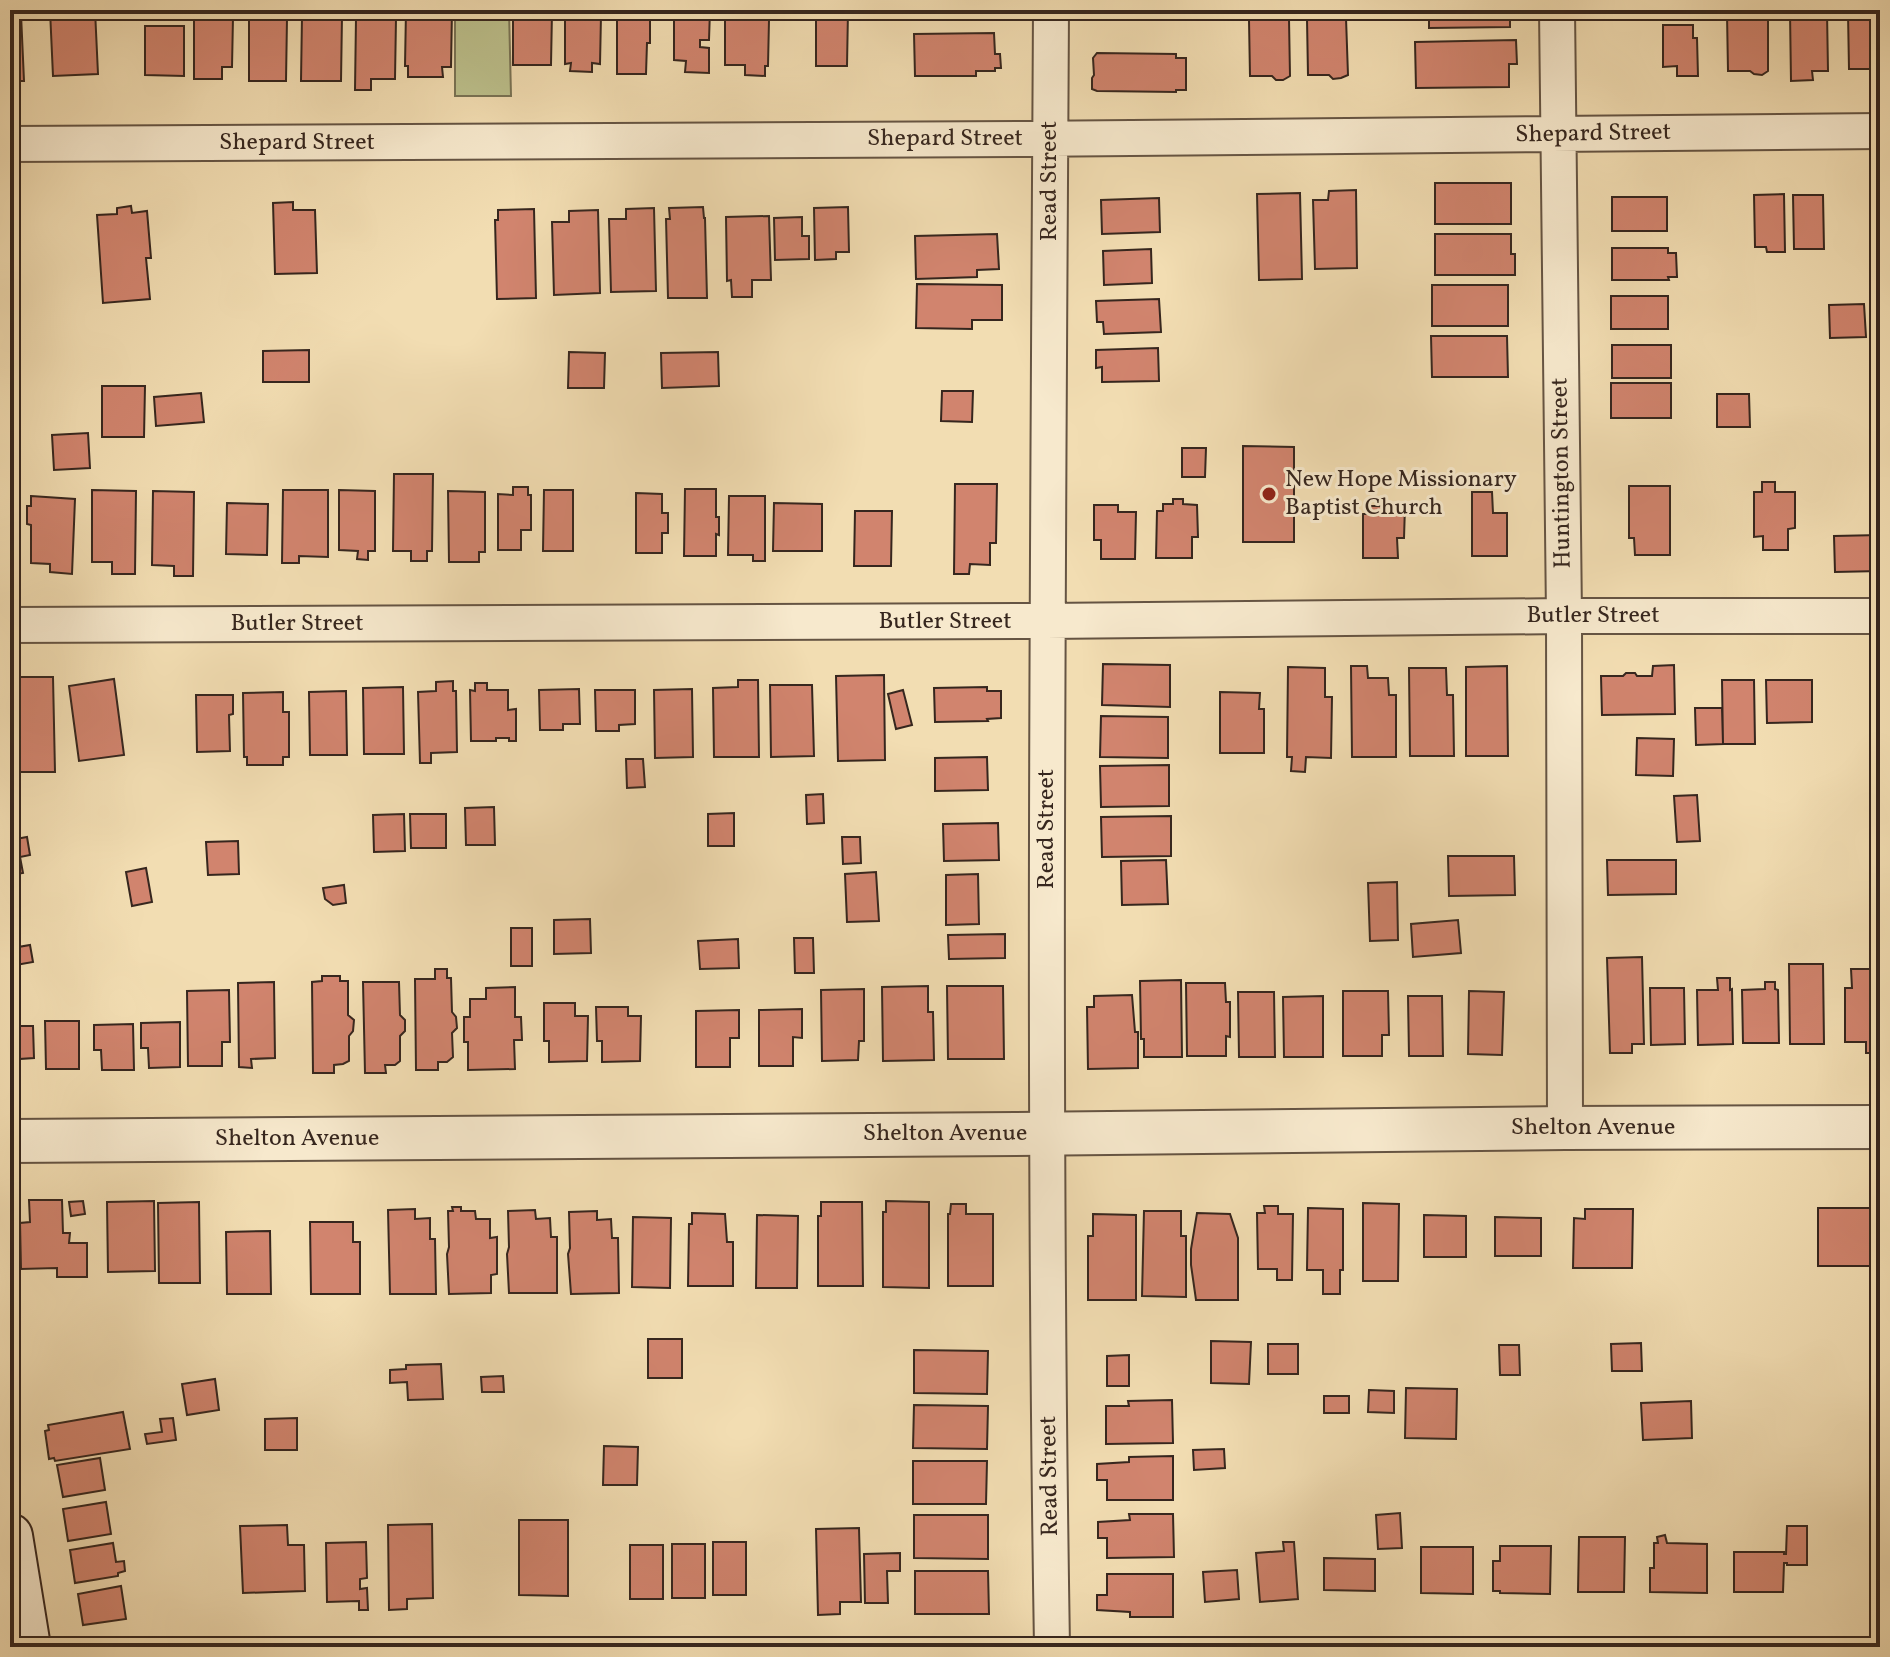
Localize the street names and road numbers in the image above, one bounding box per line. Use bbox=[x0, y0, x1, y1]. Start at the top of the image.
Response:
street label: Shepard Street bbox=[1515, 116, 1671, 152]
street label: Read Street bbox=[1033, 121, 1067, 241]
street label: Shepard Street bbox=[867, 122, 1023, 156]
street label: Shepard Street bbox=[219, 126, 375, 160]
street label: Huntington Street bbox=[1543, 377, 1581, 569]
street label: Butler Street bbox=[1526, 599, 1660, 633]
street label: Butler Street bbox=[878, 605, 1012, 639]
street label: Butler Street bbox=[230, 607, 364, 641]
street label: Read Street bbox=[1030, 769, 1064, 889]
street label: Shelton Avenue bbox=[1511, 1111, 1675, 1145]
street label: Shelton Avenue bbox=[863, 1117, 1027, 1151]
street label: Shelton Avenue bbox=[215, 1122, 379, 1156]
street label: Read Street bbox=[1032, 1415, 1068, 1537]

